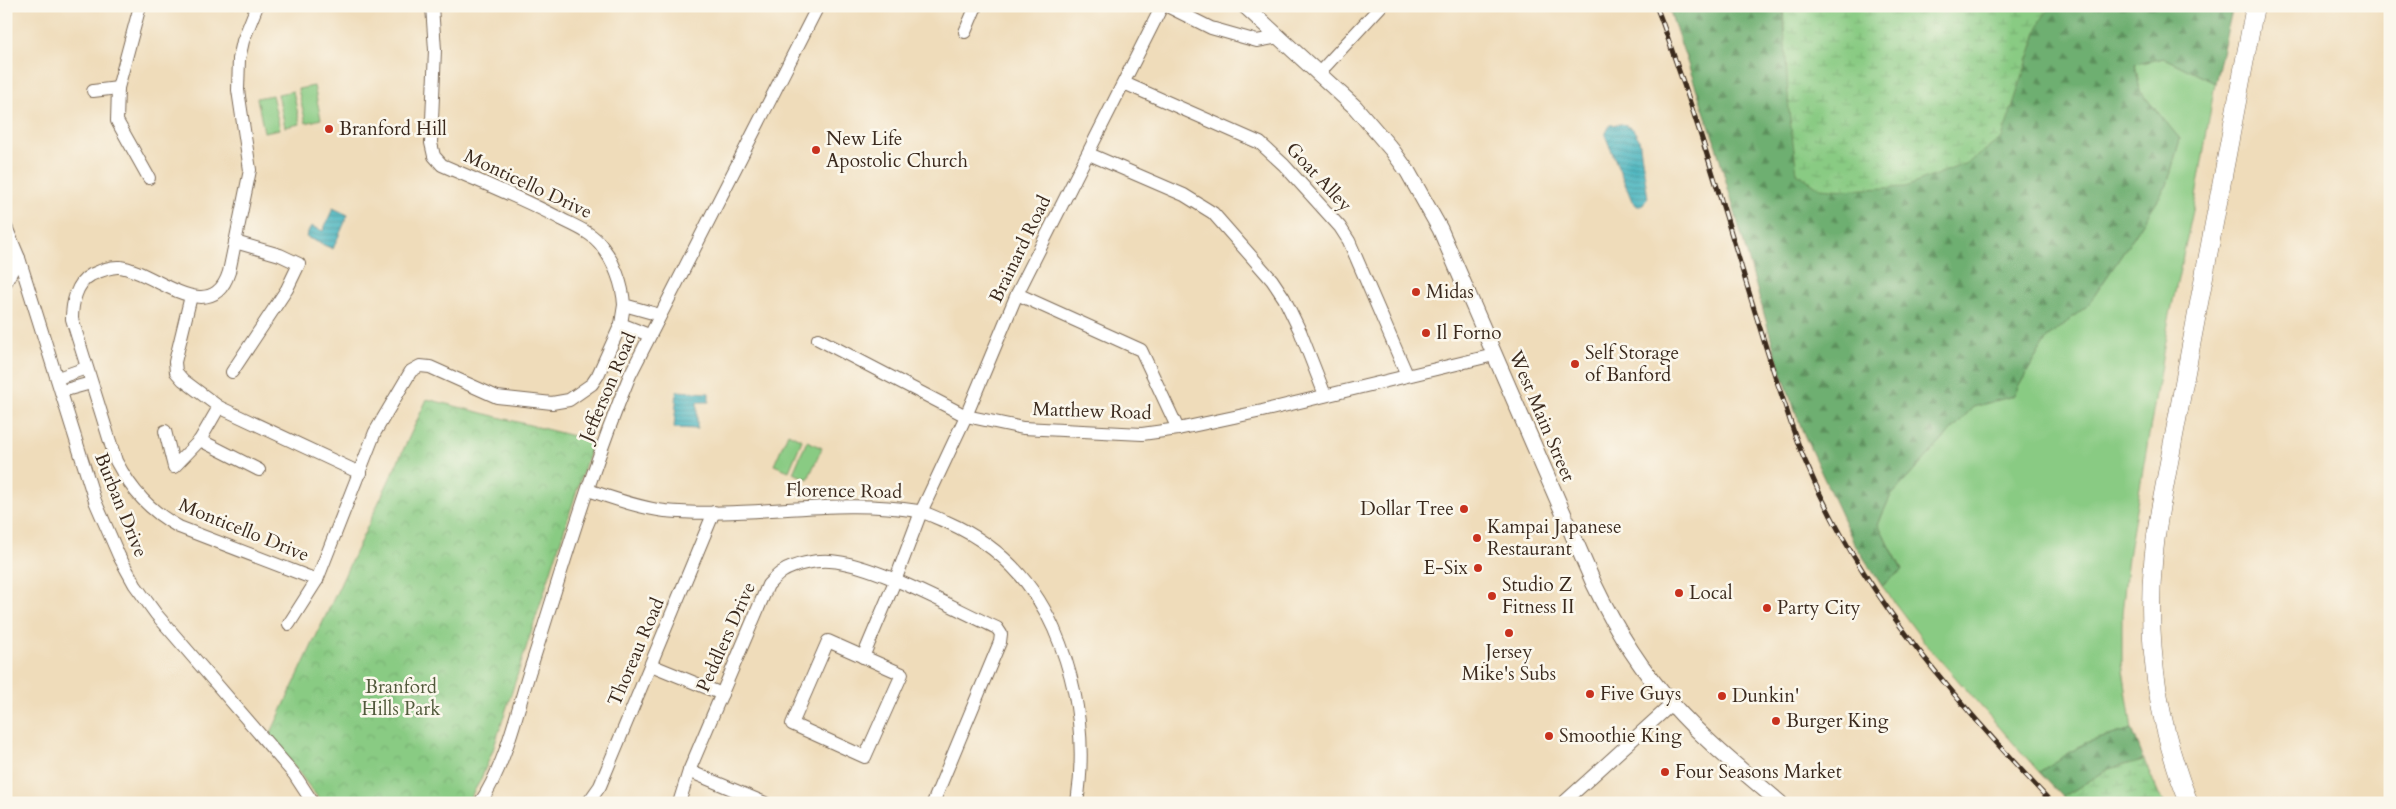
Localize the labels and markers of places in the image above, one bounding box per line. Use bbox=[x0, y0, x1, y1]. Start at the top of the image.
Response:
place label: Branford Hill bbox=[339, 116, 447, 142]
marker: Branford Hill bbox=[323, 123, 335, 135]
place label: New Life Apostolic Church bbox=[826, 126, 968, 174]
marker: New Life Apostolic Church bbox=[810, 144, 822, 156]
place label: Midas bbox=[1426, 279, 1474, 305]
marker: Midas bbox=[1410, 286, 1422, 298]
place label: Il Forno bbox=[1436, 320, 1502, 346]
marker: Il Forno bbox=[1420, 327, 1432, 339]
place label: Self Storage of Banford bbox=[1585, 340, 1679, 388]
marker: Self Storage of Banford bbox=[1569, 358, 1581, 370]
place label: Dollar Tree bbox=[1360, 496, 1454, 522]
marker: Dollar Tree bbox=[1458, 503, 1470, 515]
place label: Kampai Japanese Restaurant bbox=[1487, 514, 1622, 562]
marker: Kampai Japanese Restaurant bbox=[1471, 532, 1483, 544]
place label: E-Six bbox=[1424, 555, 1469, 581]
marker: E-Six bbox=[1472, 562, 1484, 574]
place label: Studio Z Fitness II bbox=[1502, 572, 1574, 620]
place label: Local bbox=[1689, 580, 1733, 606]
marker: Local bbox=[1673, 587, 1685, 599]
marker: Studio Z Fitness II bbox=[1486, 590, 1498, 602]
place label: Party City bbox=[1777, 595, 1860, 621]
marker: Party City bbox=[1761, 602, 1773, 614]
marker: Jersey Mike's Subs bbox=[1503, 627, 1515, 639]
place label: Jersey Mike's Subs bbox=[1462, 639, 1556, 687]
place label: Five Guys bbox=[1600, 681, 1681, 707]
place label: Dunkin' bbox=[1732, 683, 1799, 709]
marker: Five Guys bbox=[1584, 688, 1596, 700]
marker: Dunkin' bbox=[1716, 690, 1728, 702]
place label: Burger King bbox=[1786, 708, 1889, 734]
marker: Burger King bbox=[1770, 715, 1782, 727]
place label: Smoothie King bbox=[1559, 723, 1682, 749]
marker: Smoothie King bbox=[1543, 730, 1555, 742]
place label: Four Seasons Market bbox=[1675, 759, 1842, 785]
marker: Four Seasons Market bbox=[1659, 766, 1671, 778]

